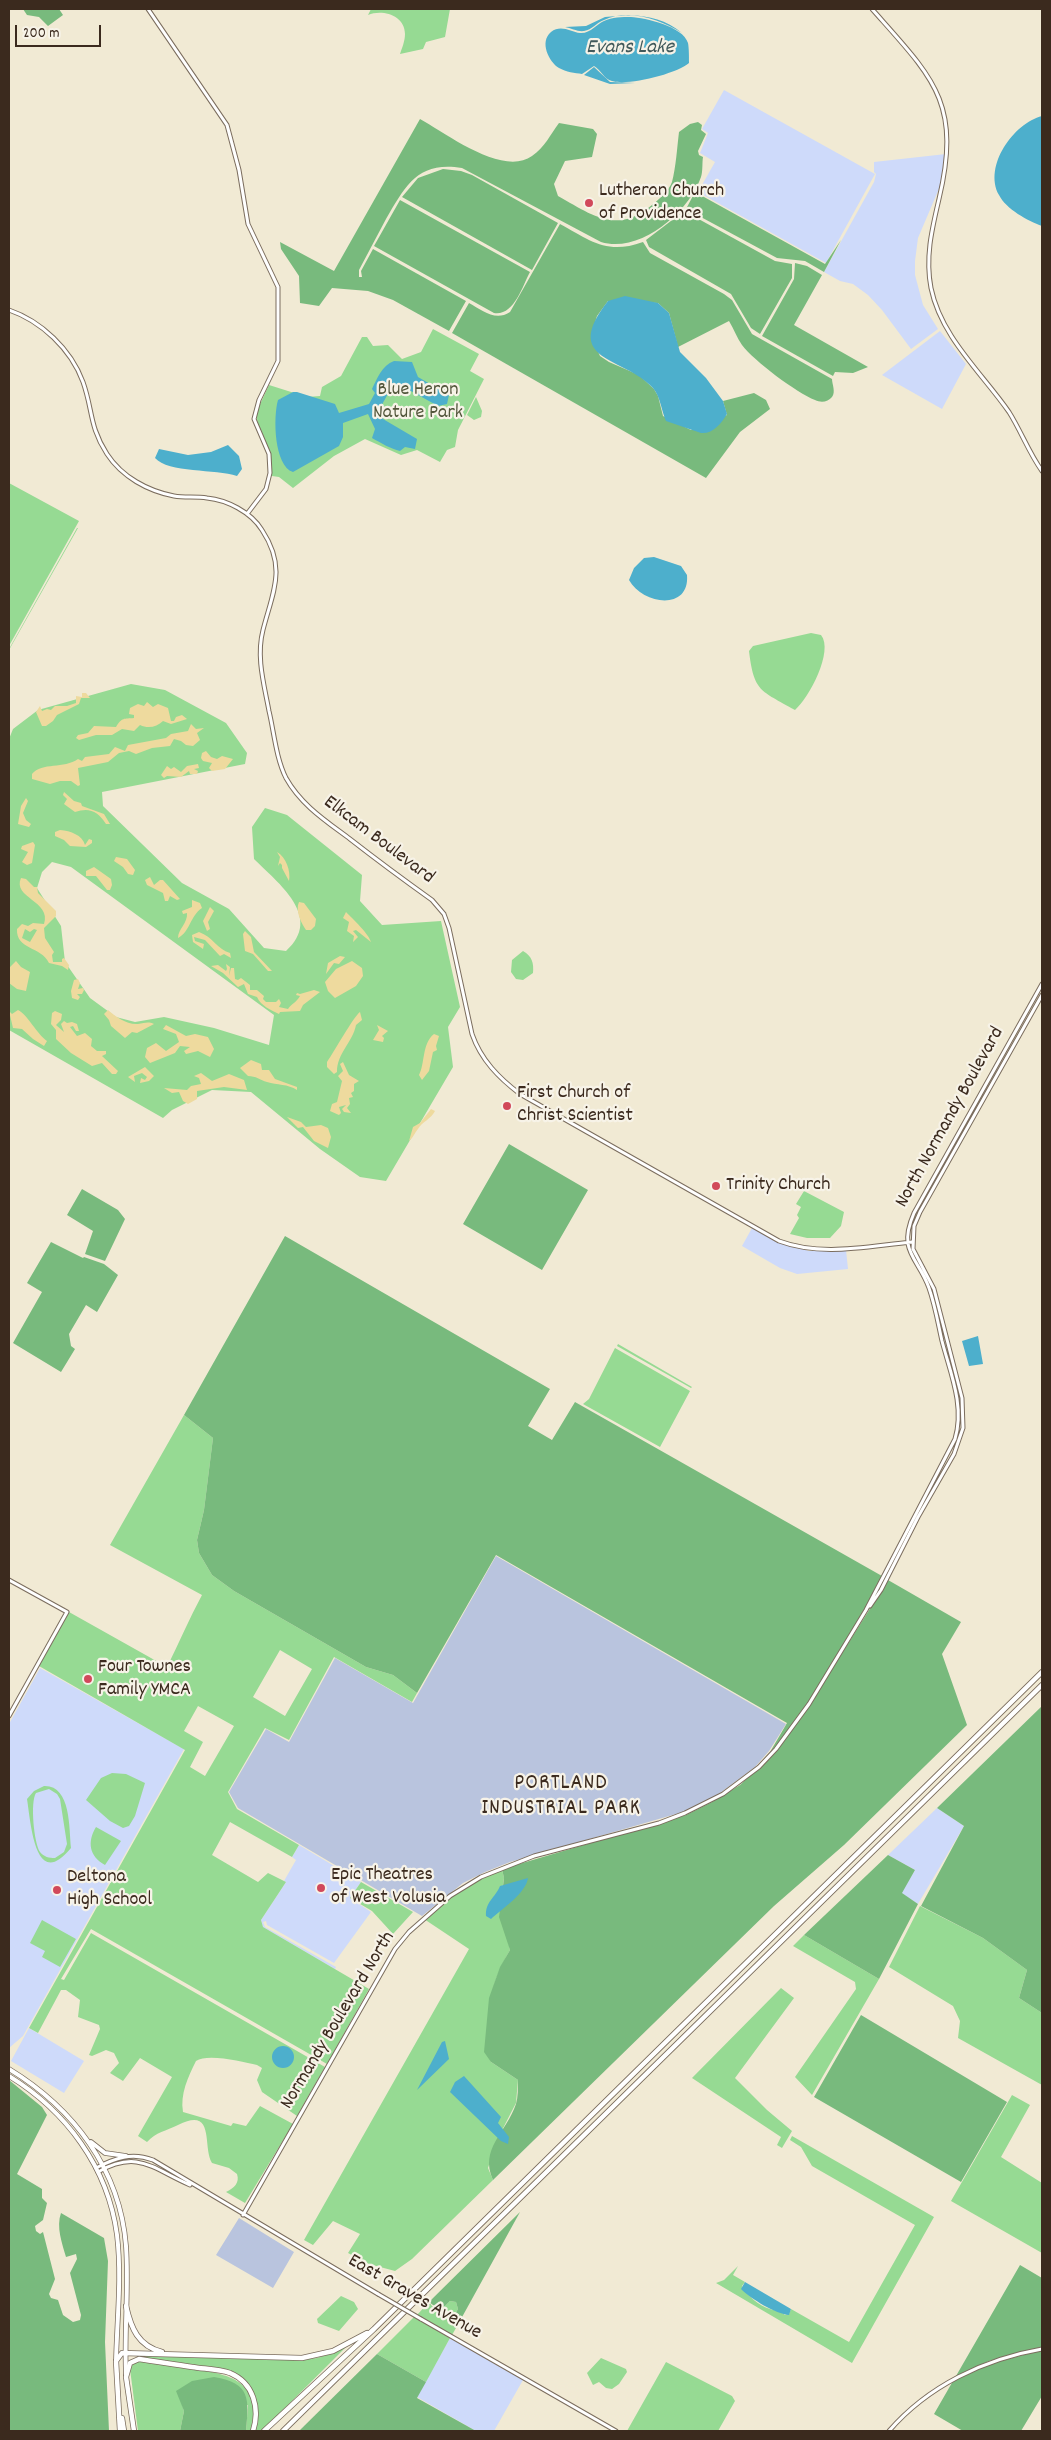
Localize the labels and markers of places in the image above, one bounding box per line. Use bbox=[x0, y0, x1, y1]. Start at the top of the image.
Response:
place label: Lutheran Church of Providence bbox=[599, 180, 724, 227]
marker: Lutheran Church of Providence bbox=[583, 197, 595, 209]
place label: First Church of Christ Scientist bbox=[517, 1082, 633, 1129]
marker: First Church of Christ Scientist bbox=[501, 1100, 513, 1112]
place label: Trinity Church bbox=[726, 1174, 830, 1198]
marker: Trinity Church bbox=[710, 1180, 722, 1192]
place label: Four Townes Family YMCA bbox=[98, 1656, 191, 1703]
marker: Four Townes Family YMCA bbox=[82, 1673, 94, 1685]
place label: Epic Theatres of West Volusia bbox=[331, 1864, 446, 1911]
place label: Deltona High School bbox=[67, 1866, 152, 1913]
marker: Epic Theatres of West Volusia bbox=[315, 1882, 327, 1894]
marker: Deltona High School bbox=[51, 1884, 63, 1896]

